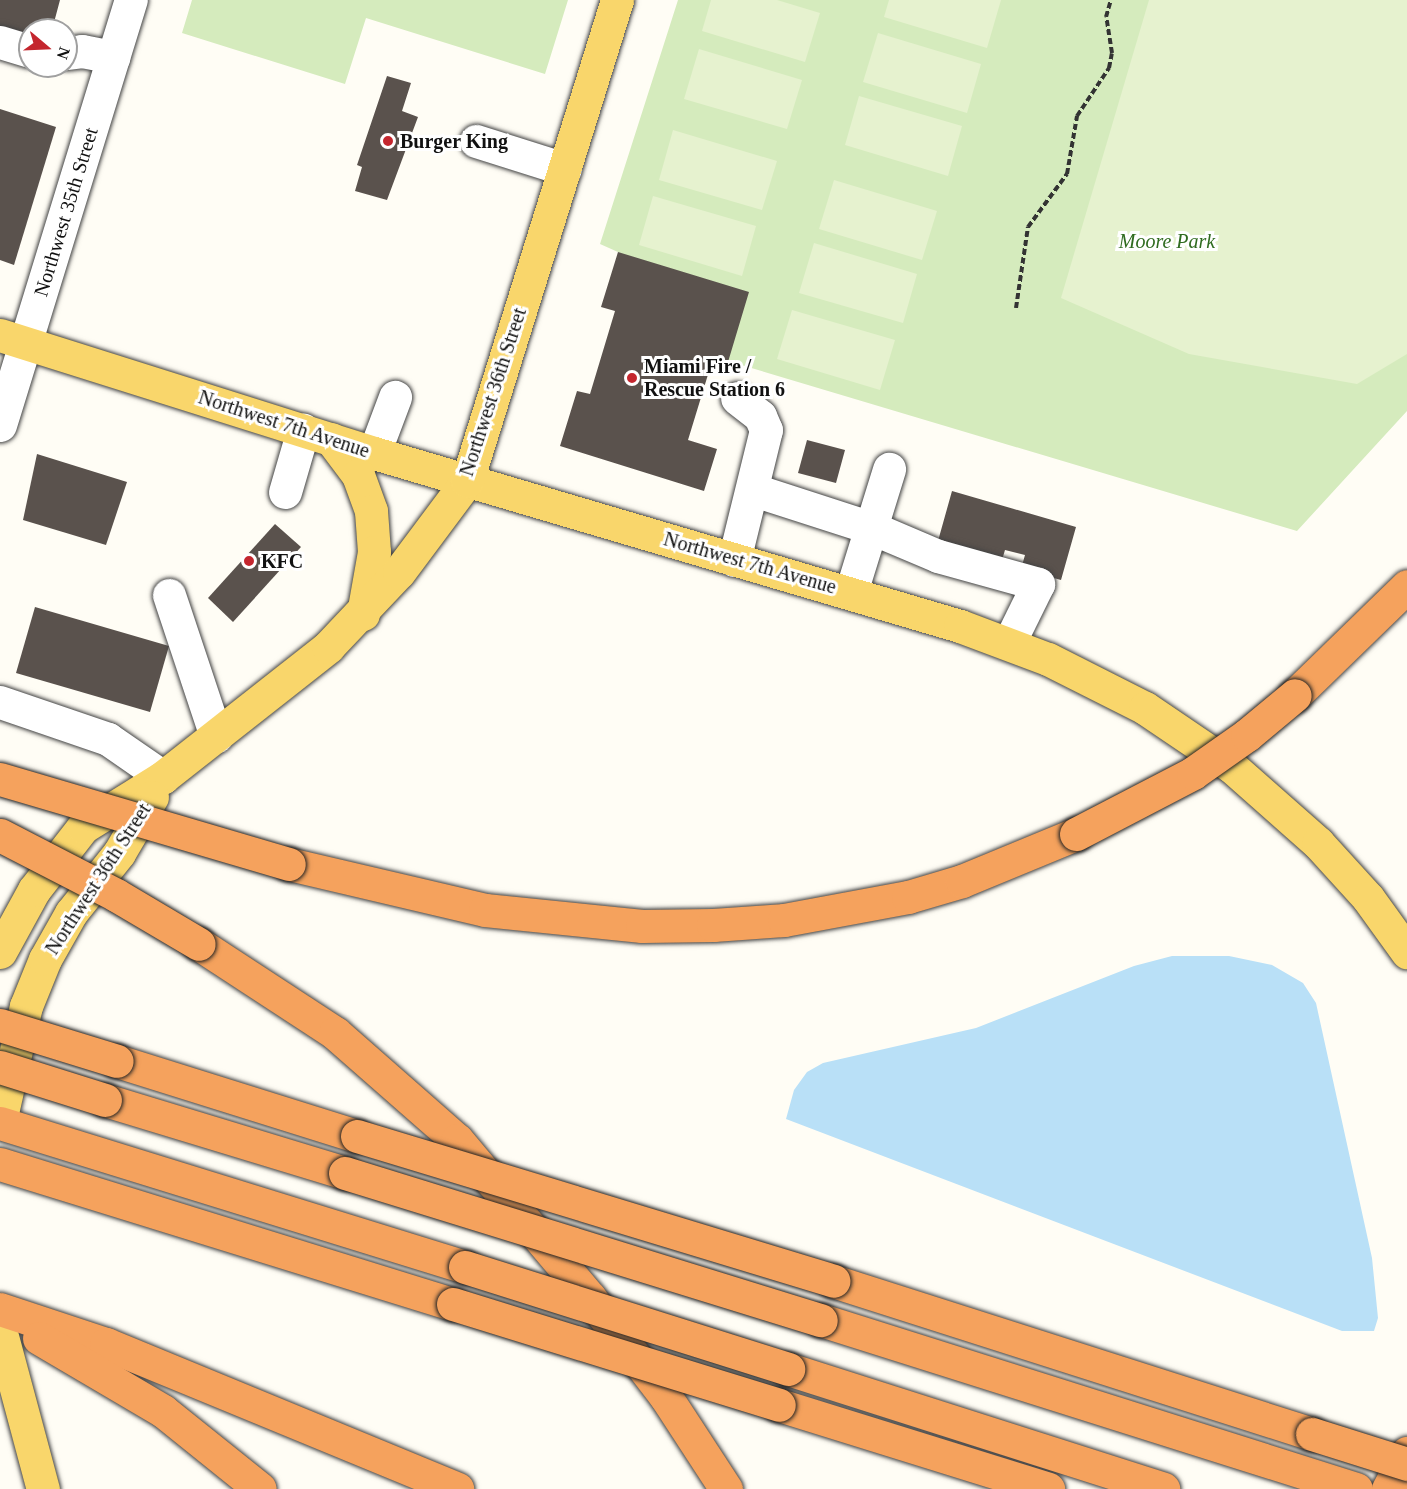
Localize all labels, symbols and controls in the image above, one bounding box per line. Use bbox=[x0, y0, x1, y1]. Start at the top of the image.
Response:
north arrow bbox=[18, 18, 78, 78]
text: N bbox=[54, 45, 74, 62]
street label: Northwest 35th Street bbox=[29, 125, 103, 299]
place label: Burger King bbox=[400, 129, 508, 153]
marker: Burger King bbox=[381, 134, 395, 148]
park label: Moore Park bbox=[1119, 229, 1215, 253]
street label: Northwest 36th Street bbox=[454, 305, 532, 479]
place label: Miami Fire / Rescue Station 6 bbox=[644, 354, 785, 401]
marker: Miami Fire / Rescue Station 6 bbox=[625, 371, 639, 385]
street label: Northwest 7th Avenue bbox=[195, 385, 373, 463]
street label: Northwest 7th Avenue bbox=[660, 527, 840, 599]
place label: KFC bbox=[261, 549, 303, 573]
marker: KFC bbox=[242, 554, 256, 568]
street label: Northwest 36th Street bbox=[40, 799, 156, 959]

